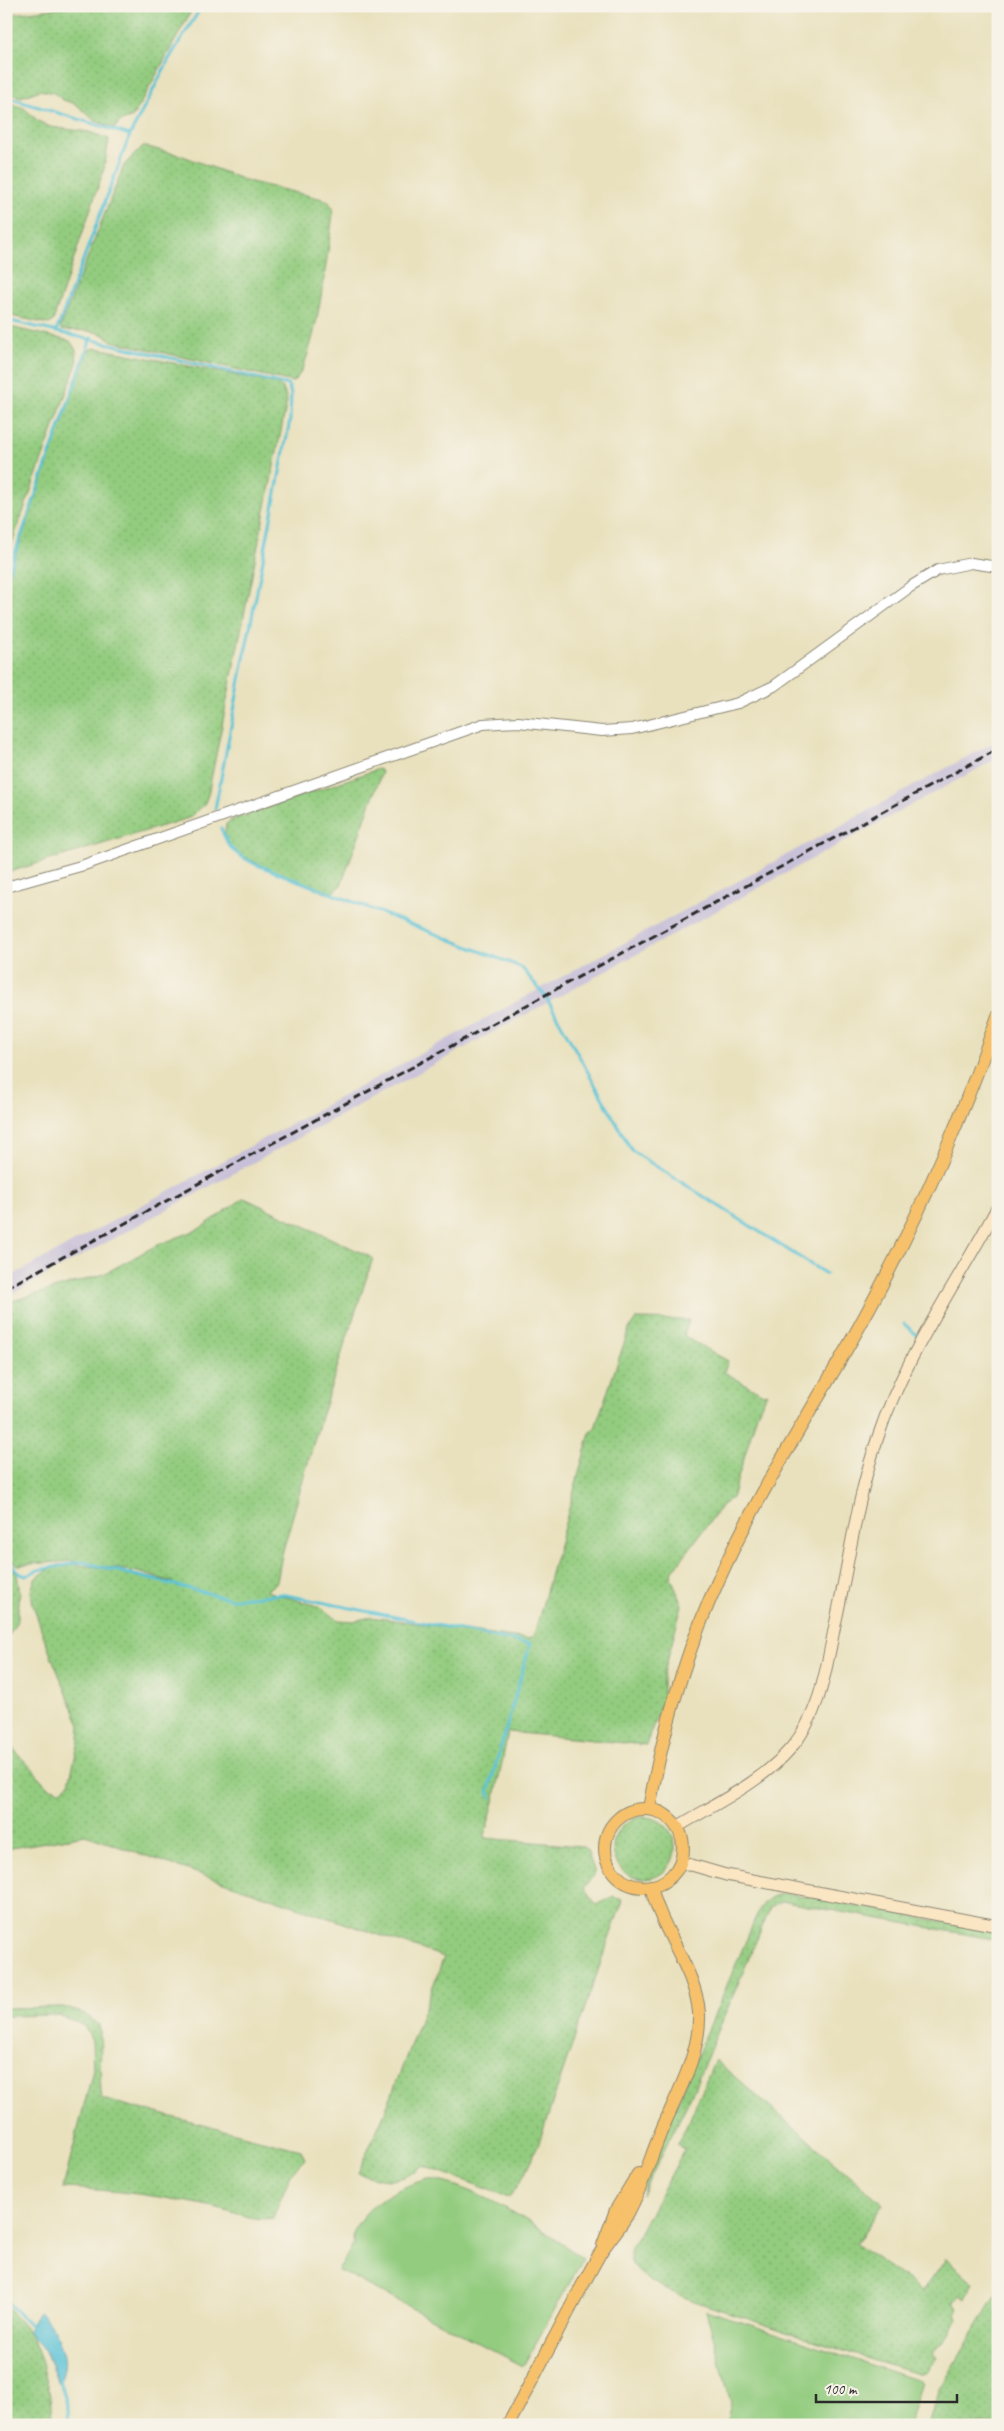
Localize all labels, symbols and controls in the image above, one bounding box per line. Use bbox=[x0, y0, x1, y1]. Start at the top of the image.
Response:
scale bar bbox=[816, 2371, 958, 2403]
text: 100 m bbox=[824, 2380, 858, 2399]

